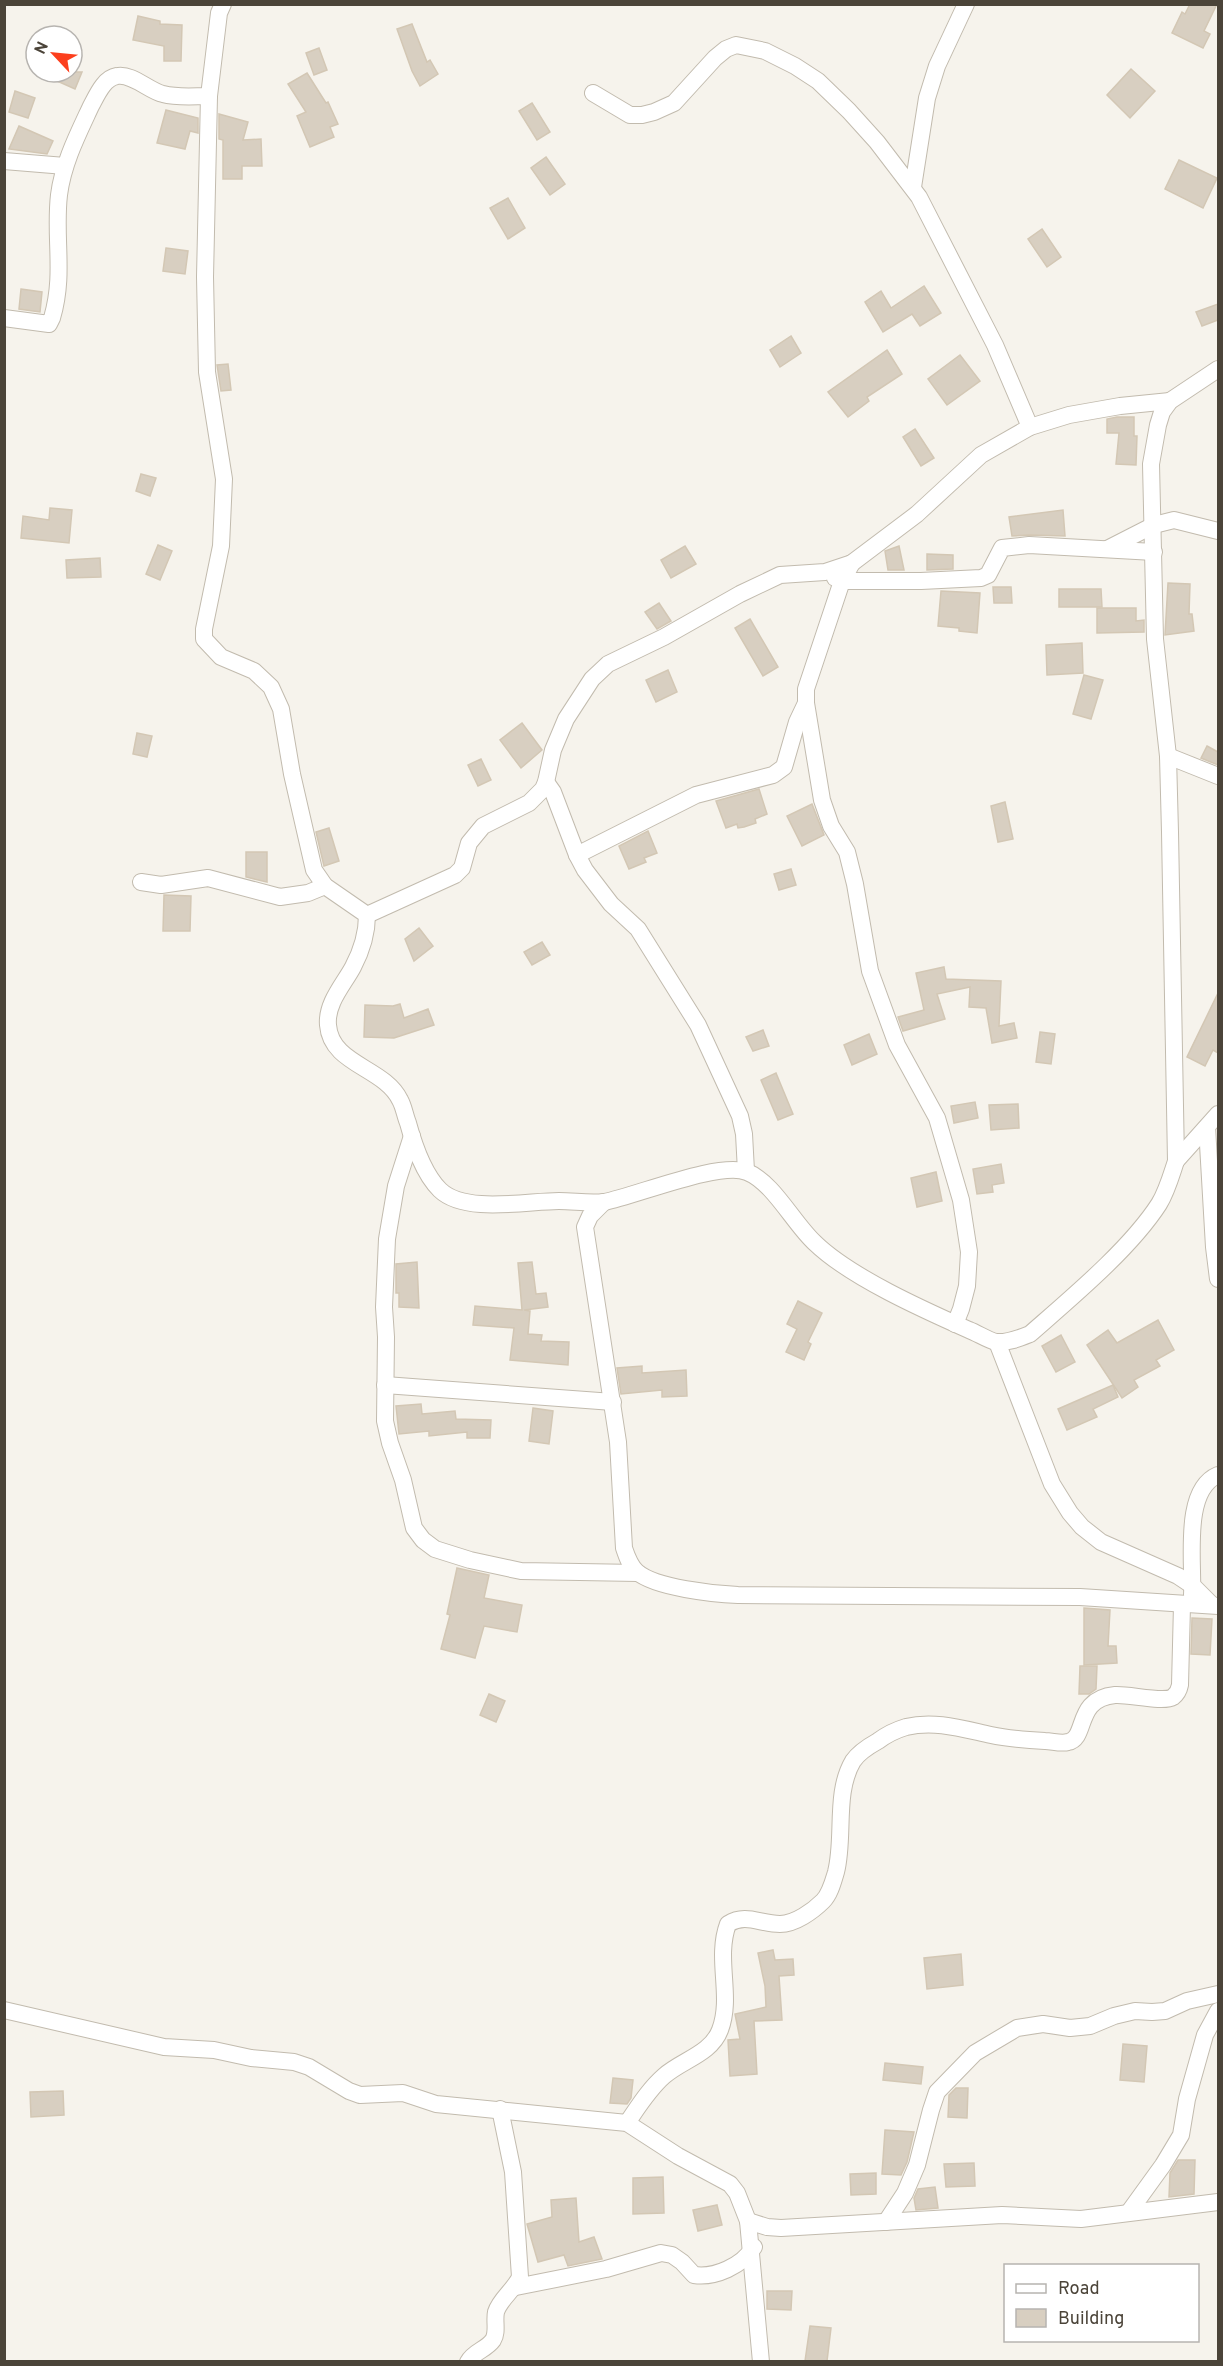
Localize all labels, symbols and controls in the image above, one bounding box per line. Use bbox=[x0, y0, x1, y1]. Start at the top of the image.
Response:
north arrow bbox=[24, 24, 84, 84]
text: N bbox=[31, 39, 54, 58]
legend bbox=[1004, 2264, 1199, 2342]
text: Road bbox=[1058, 2278, 1100, 2301]
text: Building bbox=[1058, 2308, 1124, 2331]

